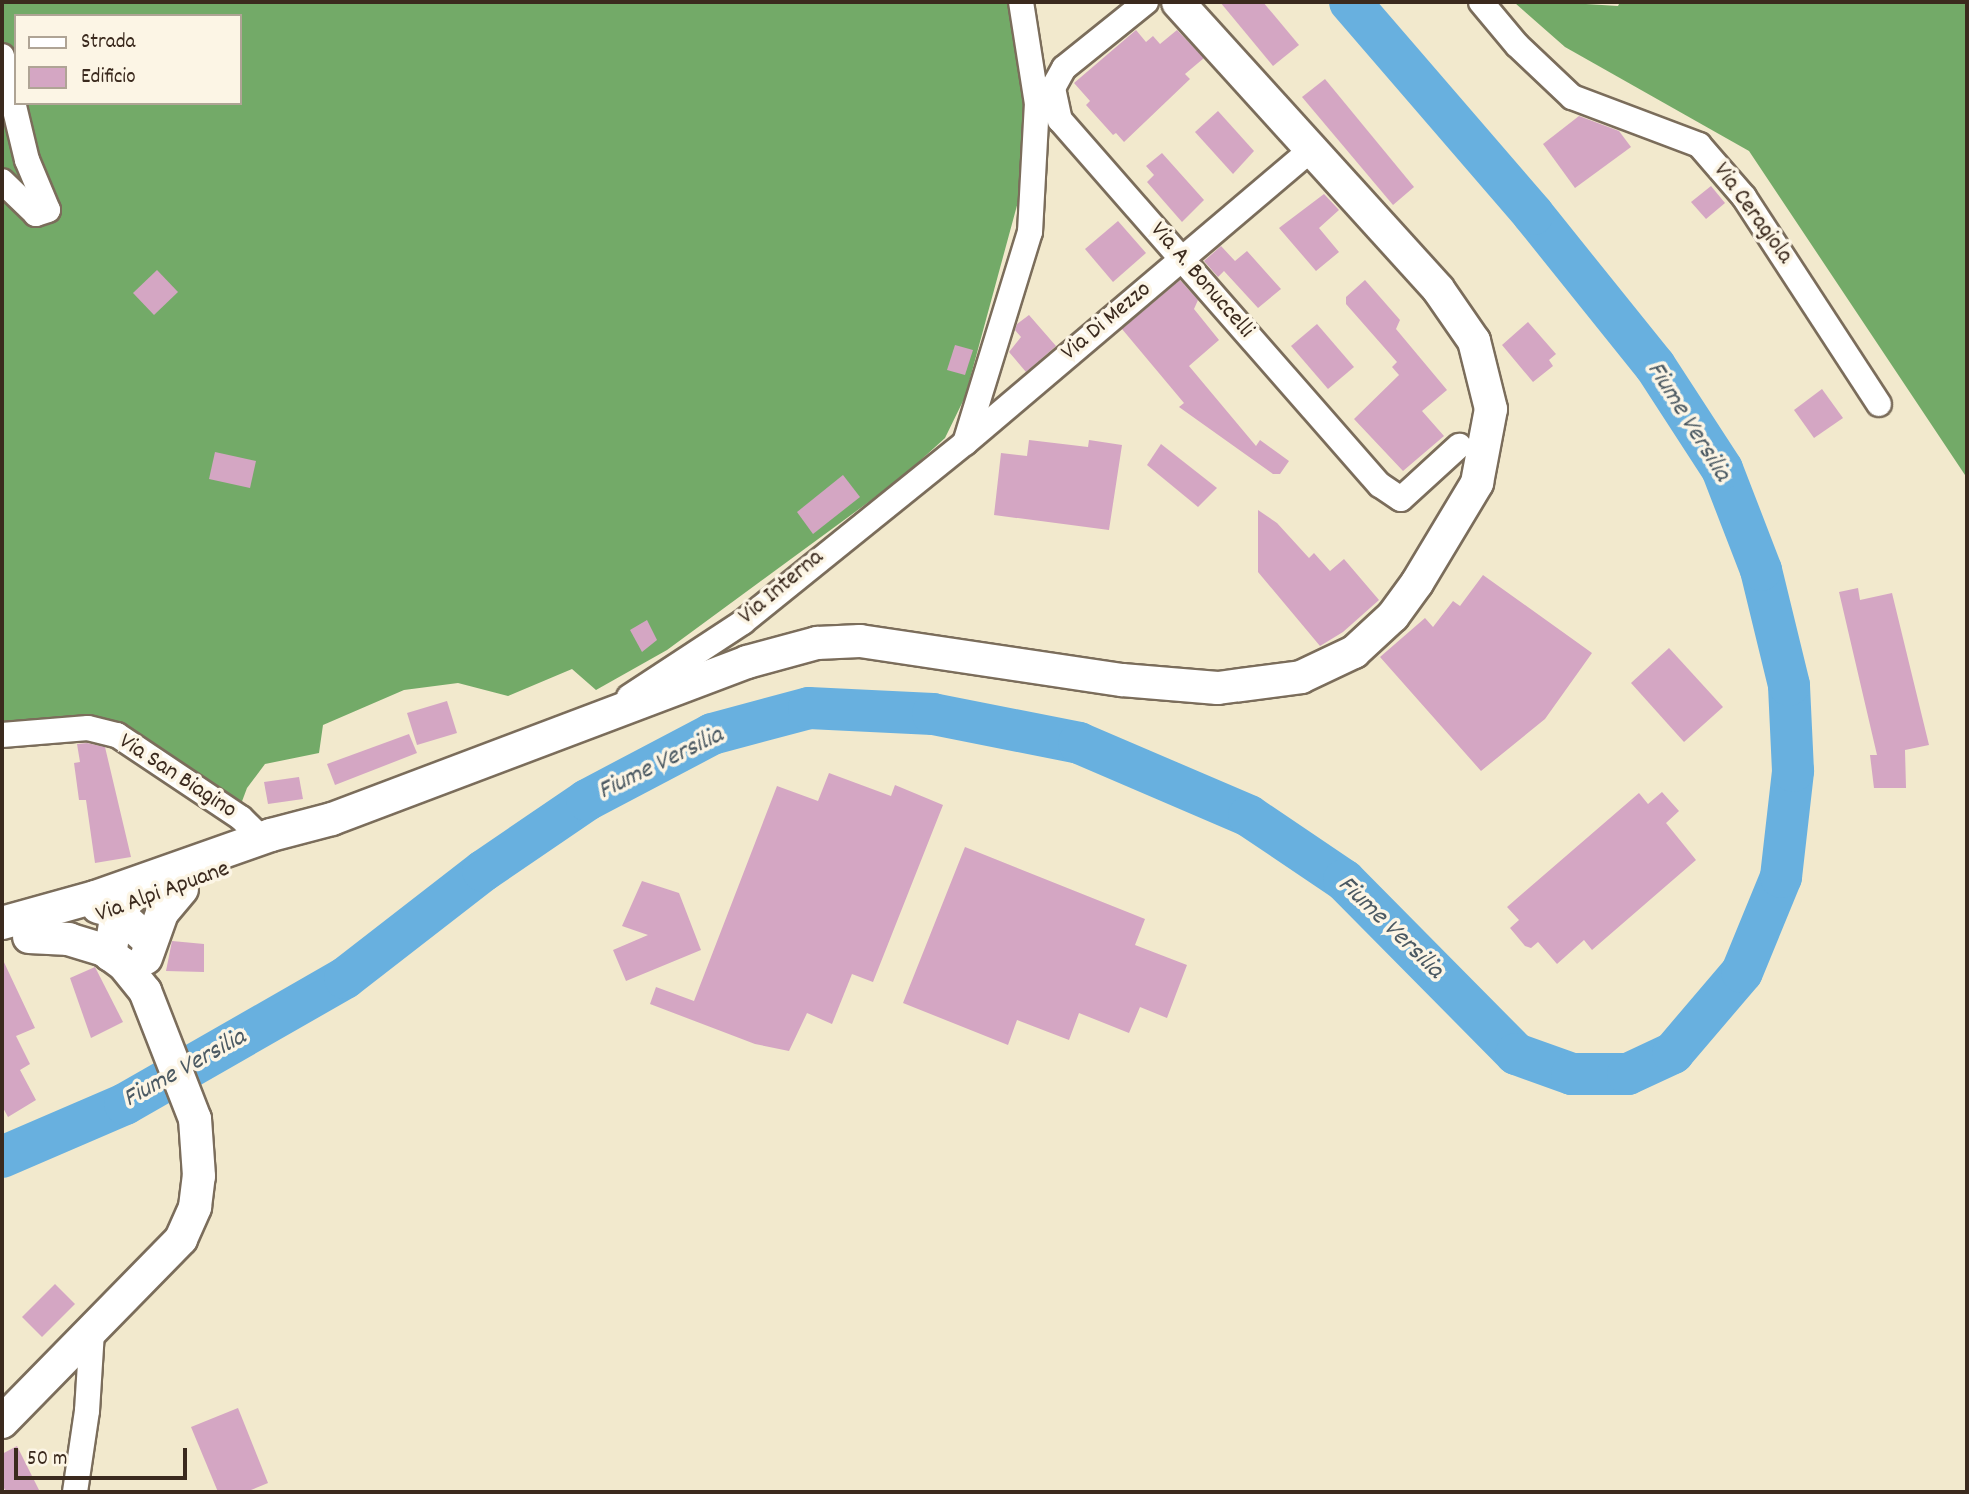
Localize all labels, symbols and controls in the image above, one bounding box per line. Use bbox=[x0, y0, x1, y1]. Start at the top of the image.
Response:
legend bbox=[14, 14, 242, 105]
text: Strada bbox=[81, 28, 135, 58]
text: Edificio bbox=[81, 63, 136, 93]
street label: Via Ceragiola bbox=[1706, 158, 1798, 270]
street label: Via A. Bonuccelli bbox=[1143, 217, 1259, 345]
street label: Via Di Mezzo bbox=[1056, 276, 1158, 368]
water label: Fiume Versilia bbox=[1639, 356, 1737, 488]
street label: Via Interna bbox=[734, 544, 830, 632]
water label: Fiume Versilia bbox=[593, 720, 729, 808]
street label: Via San Biagino bbox=[113, 728, 241, 826]
street label: Via Alpi Apuane bbox=[92, 856, 234, 930]
water label: Fiume Versilia bbox=[1331, 870, 1449, 986]
water label: Fiume Versilia bbox=[118, 1023, 252, 1115]
scale bar bbox=[18, 1434, 191, 1478]
text: 50 m bbox=[27, 1445, 67, 1475]

